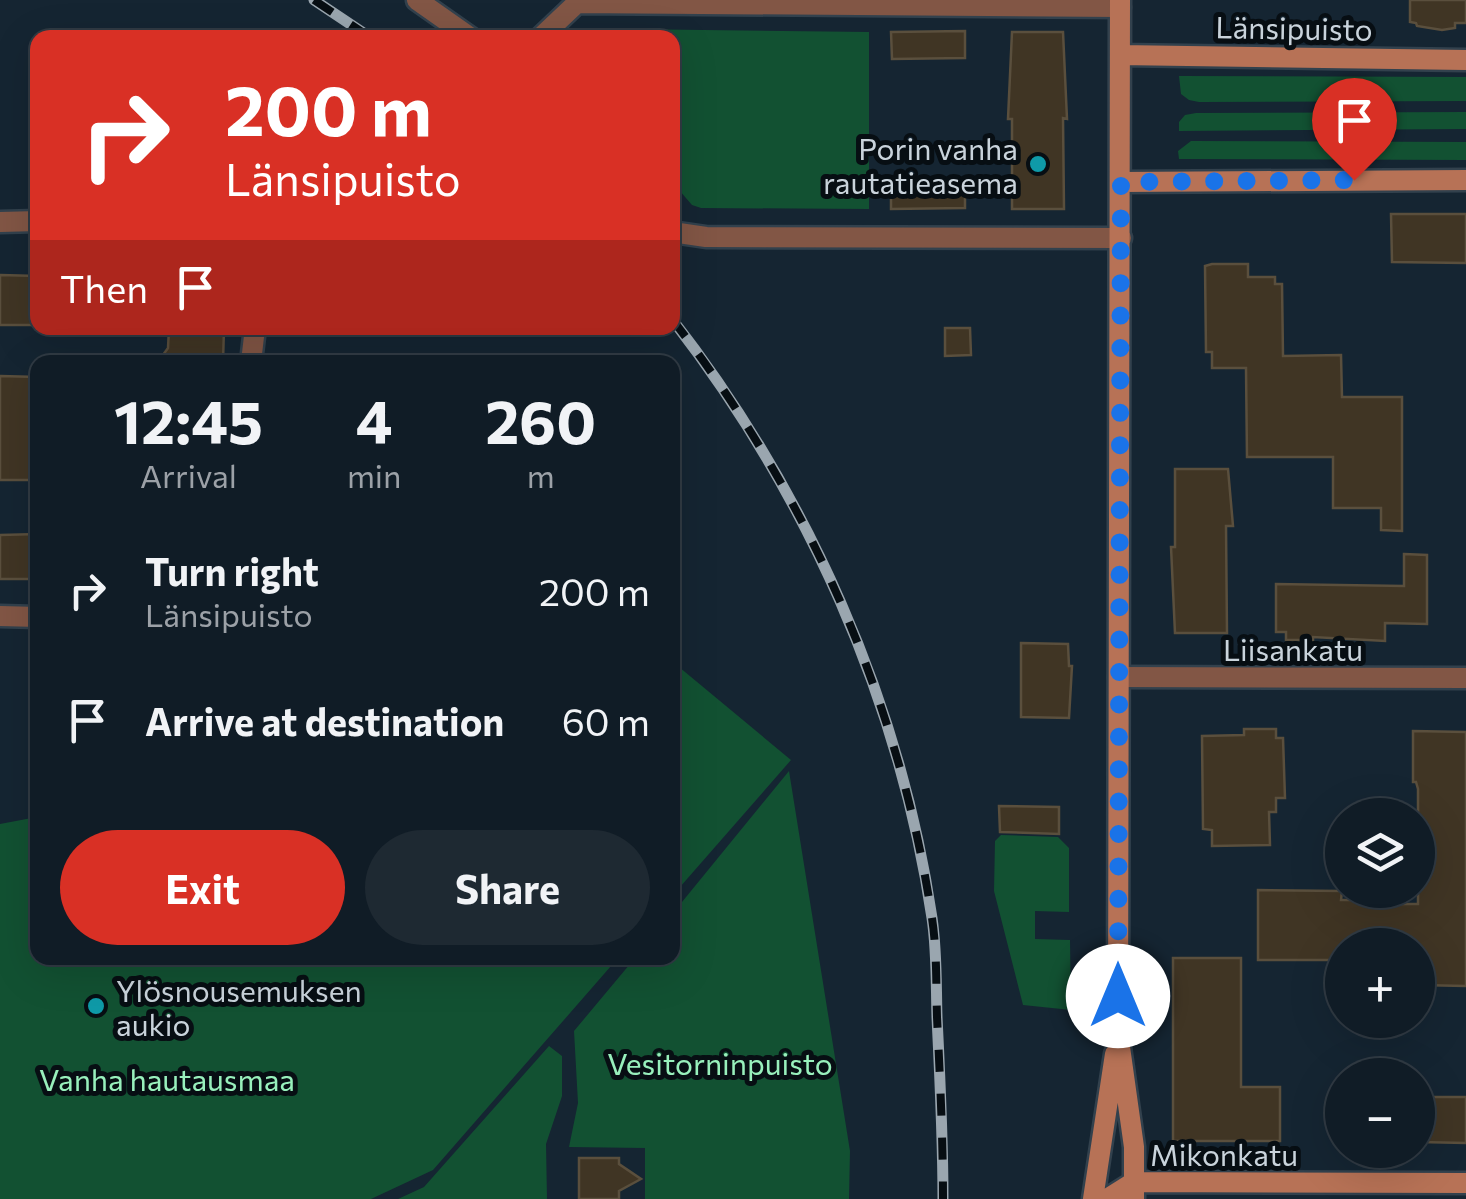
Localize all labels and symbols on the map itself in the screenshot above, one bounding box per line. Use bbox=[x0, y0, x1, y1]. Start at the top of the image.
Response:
street label: Länsipuisto bbox=[1215, 7, 1373, 47]
pin bbox=[1312, 78, 1397, 181]
place label: Porin vanha rautatieasema bbox=[823, 129, 1018, 200]
marker: Porin vanha rautatieasema bbox=[1027, 153, 1049, 175]
street label: Liisankatu bbox=[1223, 630, 1363, 667]
position arrow bbox=[1066, 944, 1170, 1048]
place label: Ylösnousemuksen aukio bbox=[116, 971, 362, 1042]
marker: Ylösnousemuksen aukio bbox=[85, 995, 107, 1017]
park label: Vesitorninpuisto bbox=[607, 1044, 833, 1081]
park label: Vanha hautausmaa bbox=[39, 1060, 295, 1097]
street label: Mikonkatu bbox=[1150, 1135, 1298, 1172]

